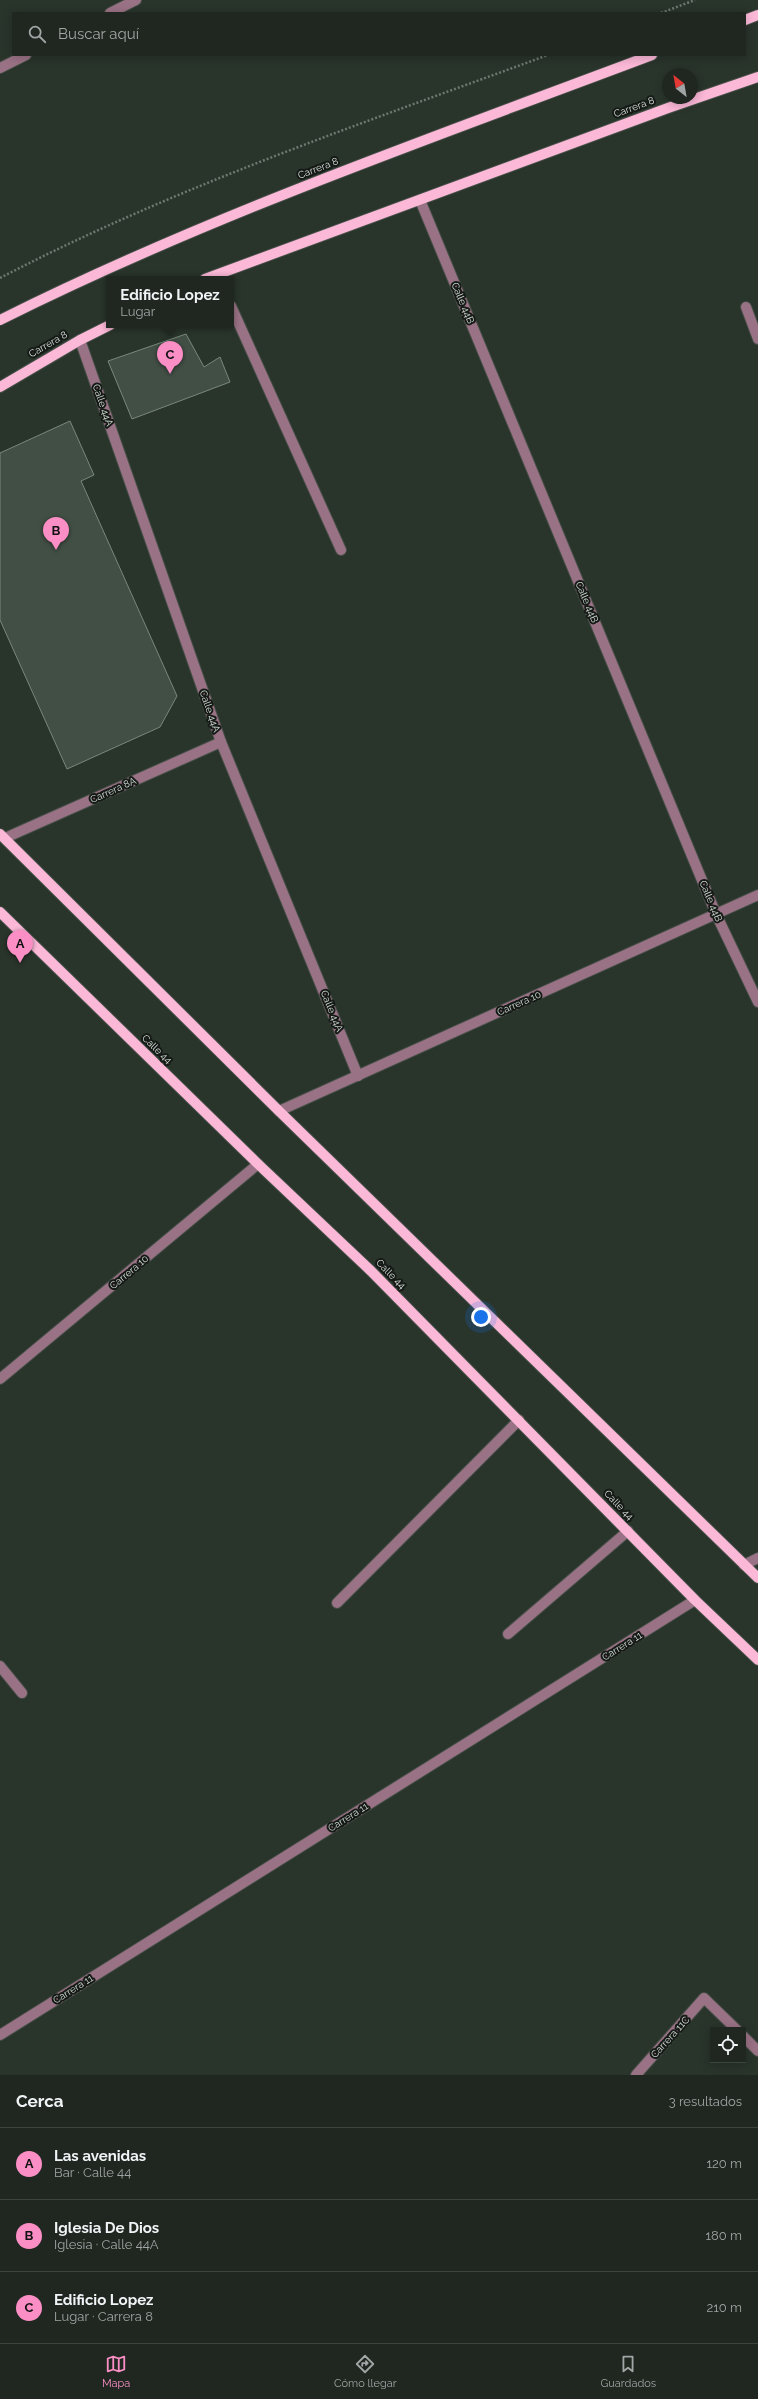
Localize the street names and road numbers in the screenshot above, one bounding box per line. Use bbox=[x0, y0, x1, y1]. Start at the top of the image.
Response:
street label: Carrera 8 bbox=[612, 95, 656, 119]
street label: Carrera 8 bbox=[296, 155, 340, 181]
street label: Calle 44B bbox=[449, 281, 477, 326]
street label: Carrera 8 bbox=[27, 329, 69, 359]
street label: Calle 44A bbox=[91, 382, 115, 428]
street label: Calle 44B bbox=[573, 580, 601, 625]
street label: Calle 44A bbox=[198, 688, 222, 734]
street label: Carrera 8A bbox=[88, 775, 138, 805]
street label: Calle 44B bbox=[697, 879, 725, 924]
street label: Carrera 10 bbox=[495, 988, 543, 1018]
street label: Calle 44A bbox=[319, 989, 345, 1034]
street label: Calle 44 bbox=[140, 1032, 175, 1066]
street label: Carrera 10 bbox=[107, 1253, 151, 1291]
street label: Calle 44 bbox=[374, 1257, 408, 1291]
street label: Calle 44 bbox=[602, 1488, 636, 1523]
street label: Carrera 11 bbox=[600, 1629, 645, 1663]
street label: Carrera 11 bbox=[326, 1800, 371, 1834]
street label: Carrera 11 bbox=[51, 1972, 96, 2006]
street label: Carrera 11C bbox=[649, 2014, 692, 2060]

